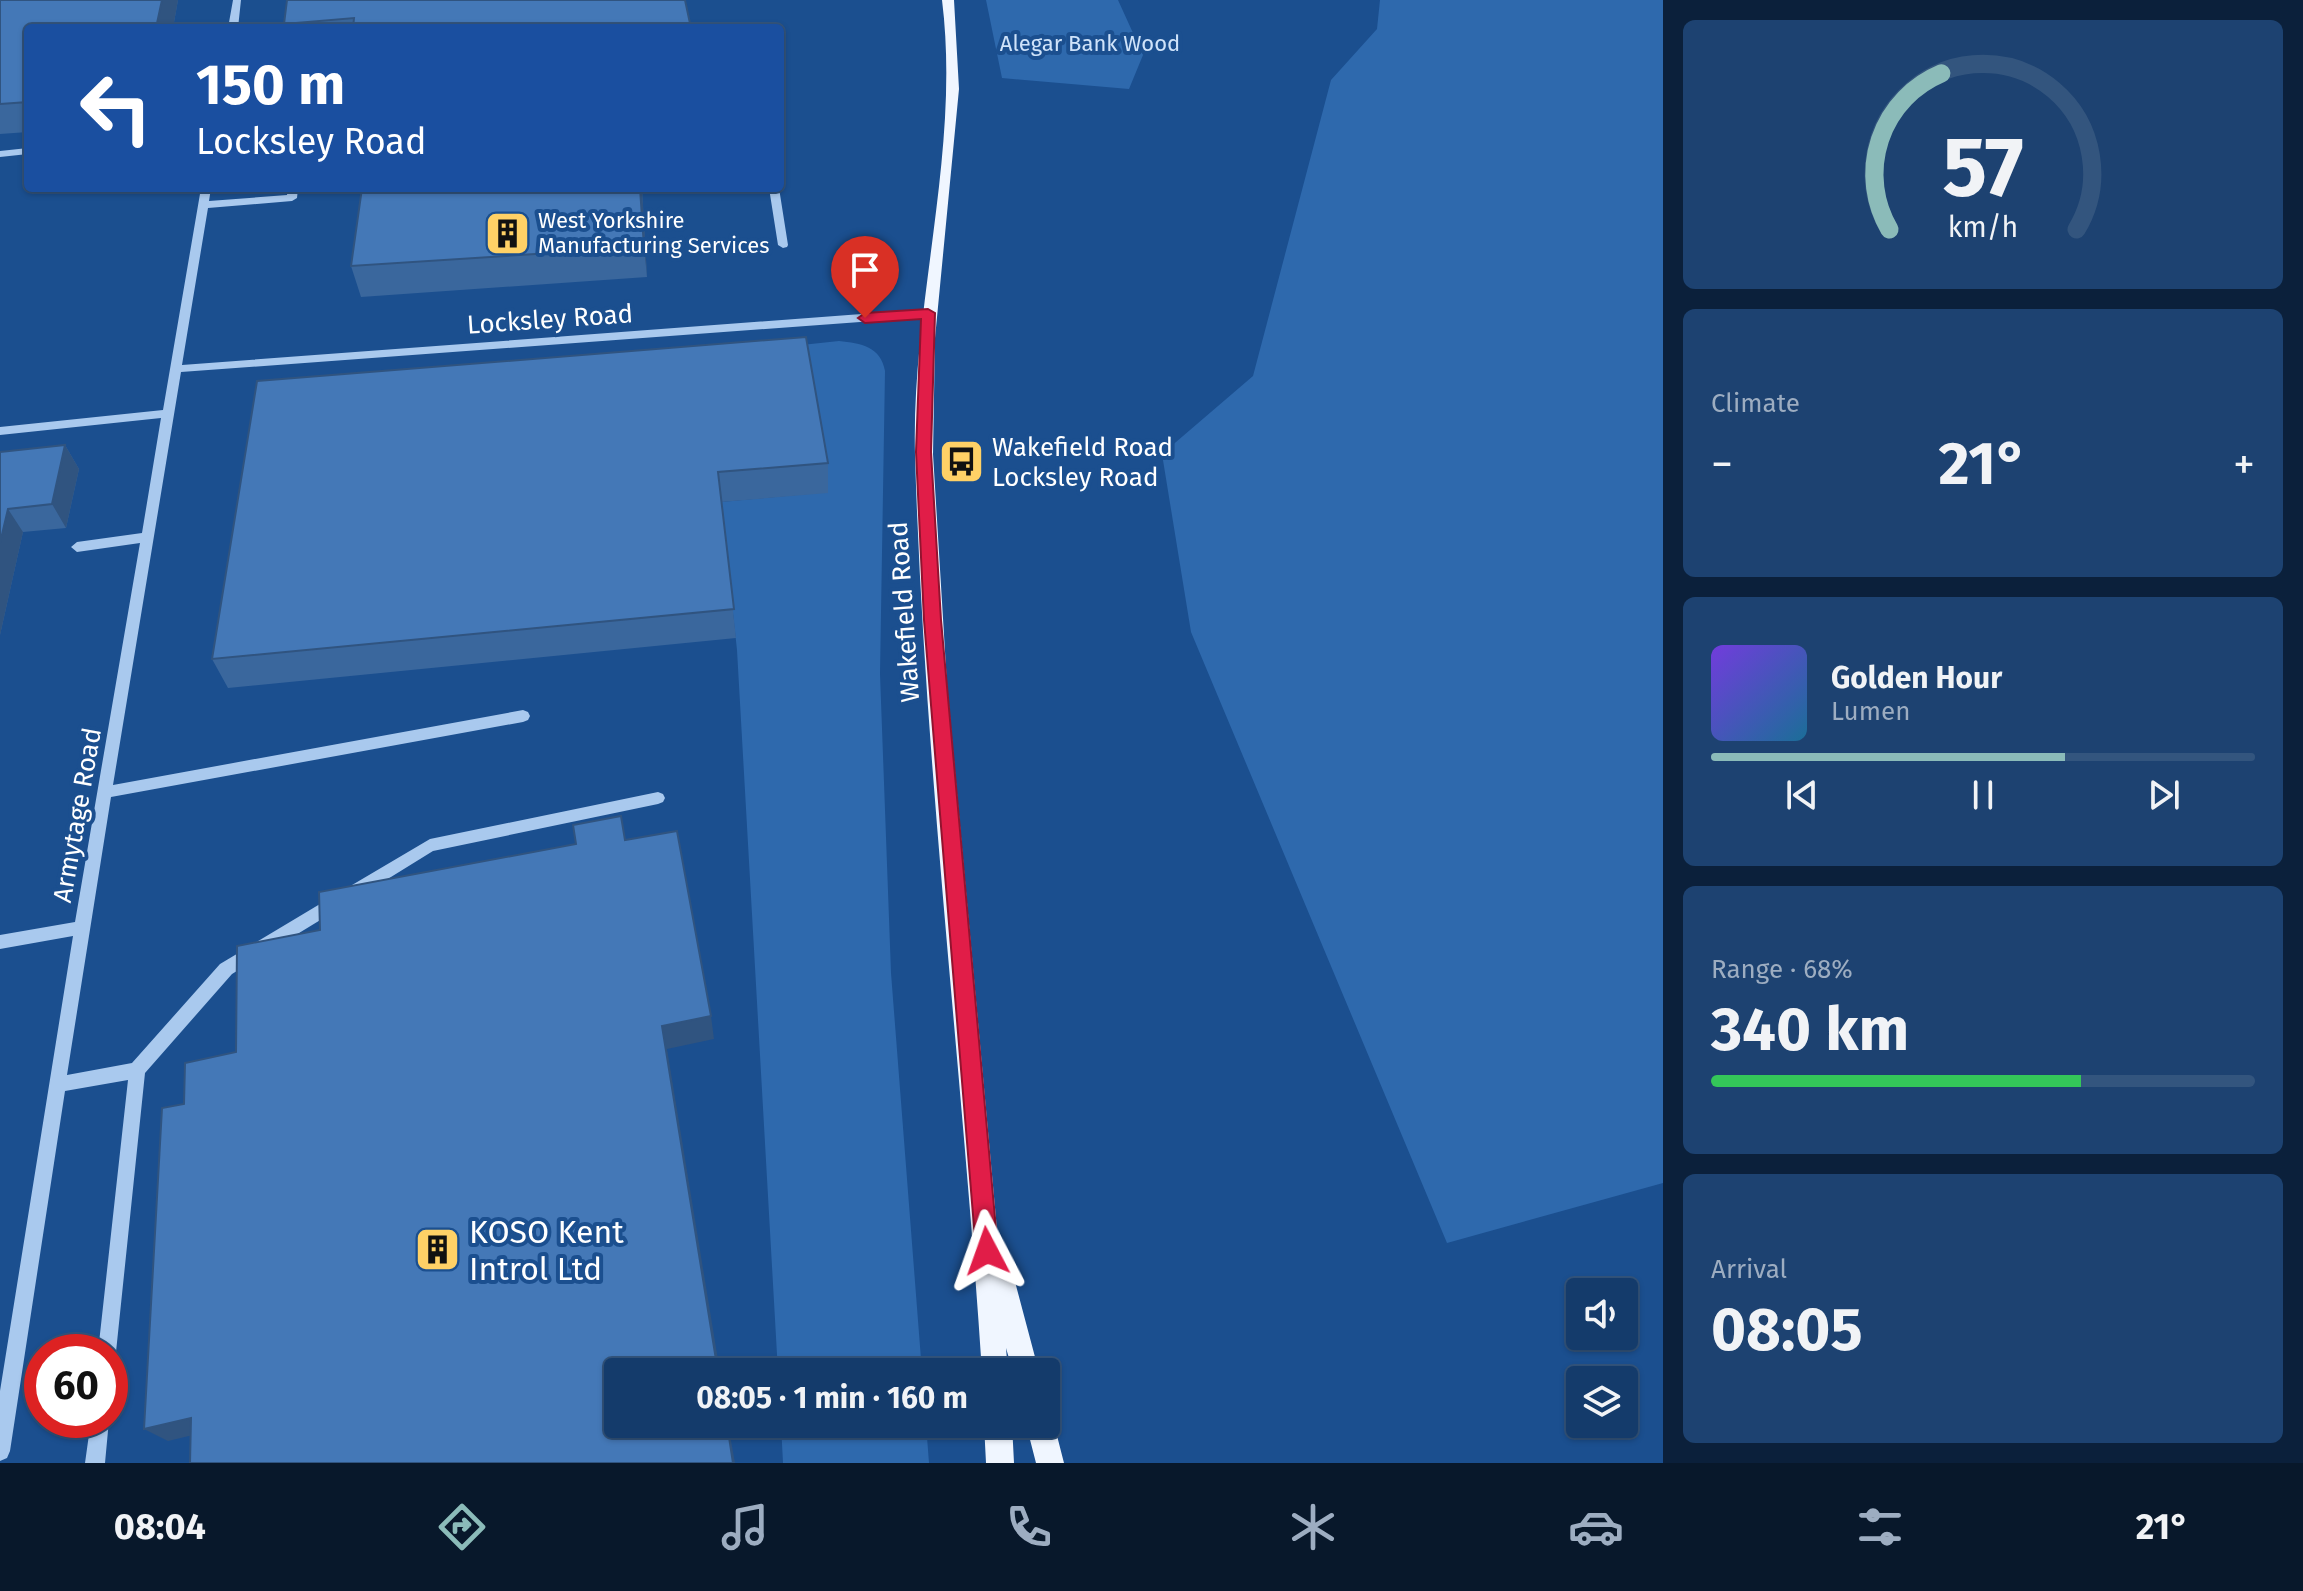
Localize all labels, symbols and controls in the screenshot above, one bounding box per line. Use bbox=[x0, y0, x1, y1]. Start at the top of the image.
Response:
park label: Alegar Bank Wood bbox=[1000, 30, 1180, 57]
text: 150 m bbox=[196, 52, 345, 119]
icon: left bbox=[64, 56, 168, 160]
text: 57 bbox=[1942, 118, 2024, 218]
text: Locksley Road bbox=[196, 120, 426, 164]
place label: West Yorkshire Manufacturing Services bbox=[538, 207, 770, 259]
building icon: West Yorkshire Manufacturing Services bbox=[483, 209, 531, 257]
text: km/h bbox=[1948, 210, 2018, 245]
pin bbox=[831, 236, 899, 318]
icon: arrive bbox=[843, 248, 887, 292]
street label: Locksley Road bbox=[466, 298, 634, 341]
text: Climate bbox=[1711, 388, 1800, 419]
text: 21° bbox=[1939, 428, 2027, 500]
place label: Wakefield Road Locksley Road bbox=[992, 432, 1173, 493]
bus stop icon: Wakefield Road Locksley Road bbox=[937, 438, 985, 486]
text: − bbox=[1711, 438, 1733, 491]
text: + bbox=[2233, 438, 2255, 491]
street label: Wakefield Road bbox=[883, 521, 926, 703]
text: Golden Hour bbox=[1831, 660, 2002, 696]
text: Lumen bbox=[1831, 696, 1910, 727]
street label: Armytage Road bbox=[47, 725, 108, 905]
icon: previous bbox=[1780, 773, 1824, 817]
icon: pause bbox=[1961, 773, 2005, 817]
icon: next bbox=[2142, 773, 2186, 817]
text: Range · 68% bbox=[1711, 954, 1853, 985]
text: 340 km bbox=[1711, 994, 1909, 1066]
position arrow bbox=[945, 1209, 1029, 1293]
place label: KOSO Kent Introl Ltd bbox=[469, 1213, 624, 1288]
building icon: KOSO Kent Introl Ltd bbox=[414, 1226, 462, 1274]
text: Arrival bbox=[1711, 1254, 1787, 1285]
map controls bbox=[1566, 1278, 1638, 1438]
button: sound bbox=[1566, 1278, 1638, 1350]
text: 08:05 bbox=[1711, 1294, 1863, 1366]
speed limit sign: 60 bbox=[24, 1334, 128, 1438]
button: layers bbox=[1566, 1366, 1638, 1438]
text: 08:05 · 1 min · 160 m bbox=[696, 1380, 968, 1416]
icon: directions bbox=[434, 1499, 490, 1555]
icon: music bbox=[717, 1499, 773, 1555]
icon: phone bbox=[1001, 1499, 1057, 1555]
icon: climate bbox=[1285, 1499, 1341, 1555]
icon: car bbox=[1568, 1499, 1624, 1555]
icon: filters bbox=[1852, 1499, 1908, 1555]
text: 08:04 bbox=[114, 1505, 206, 1549]
text: 21° bbox=[2136, 1505, 2189, 1549]

